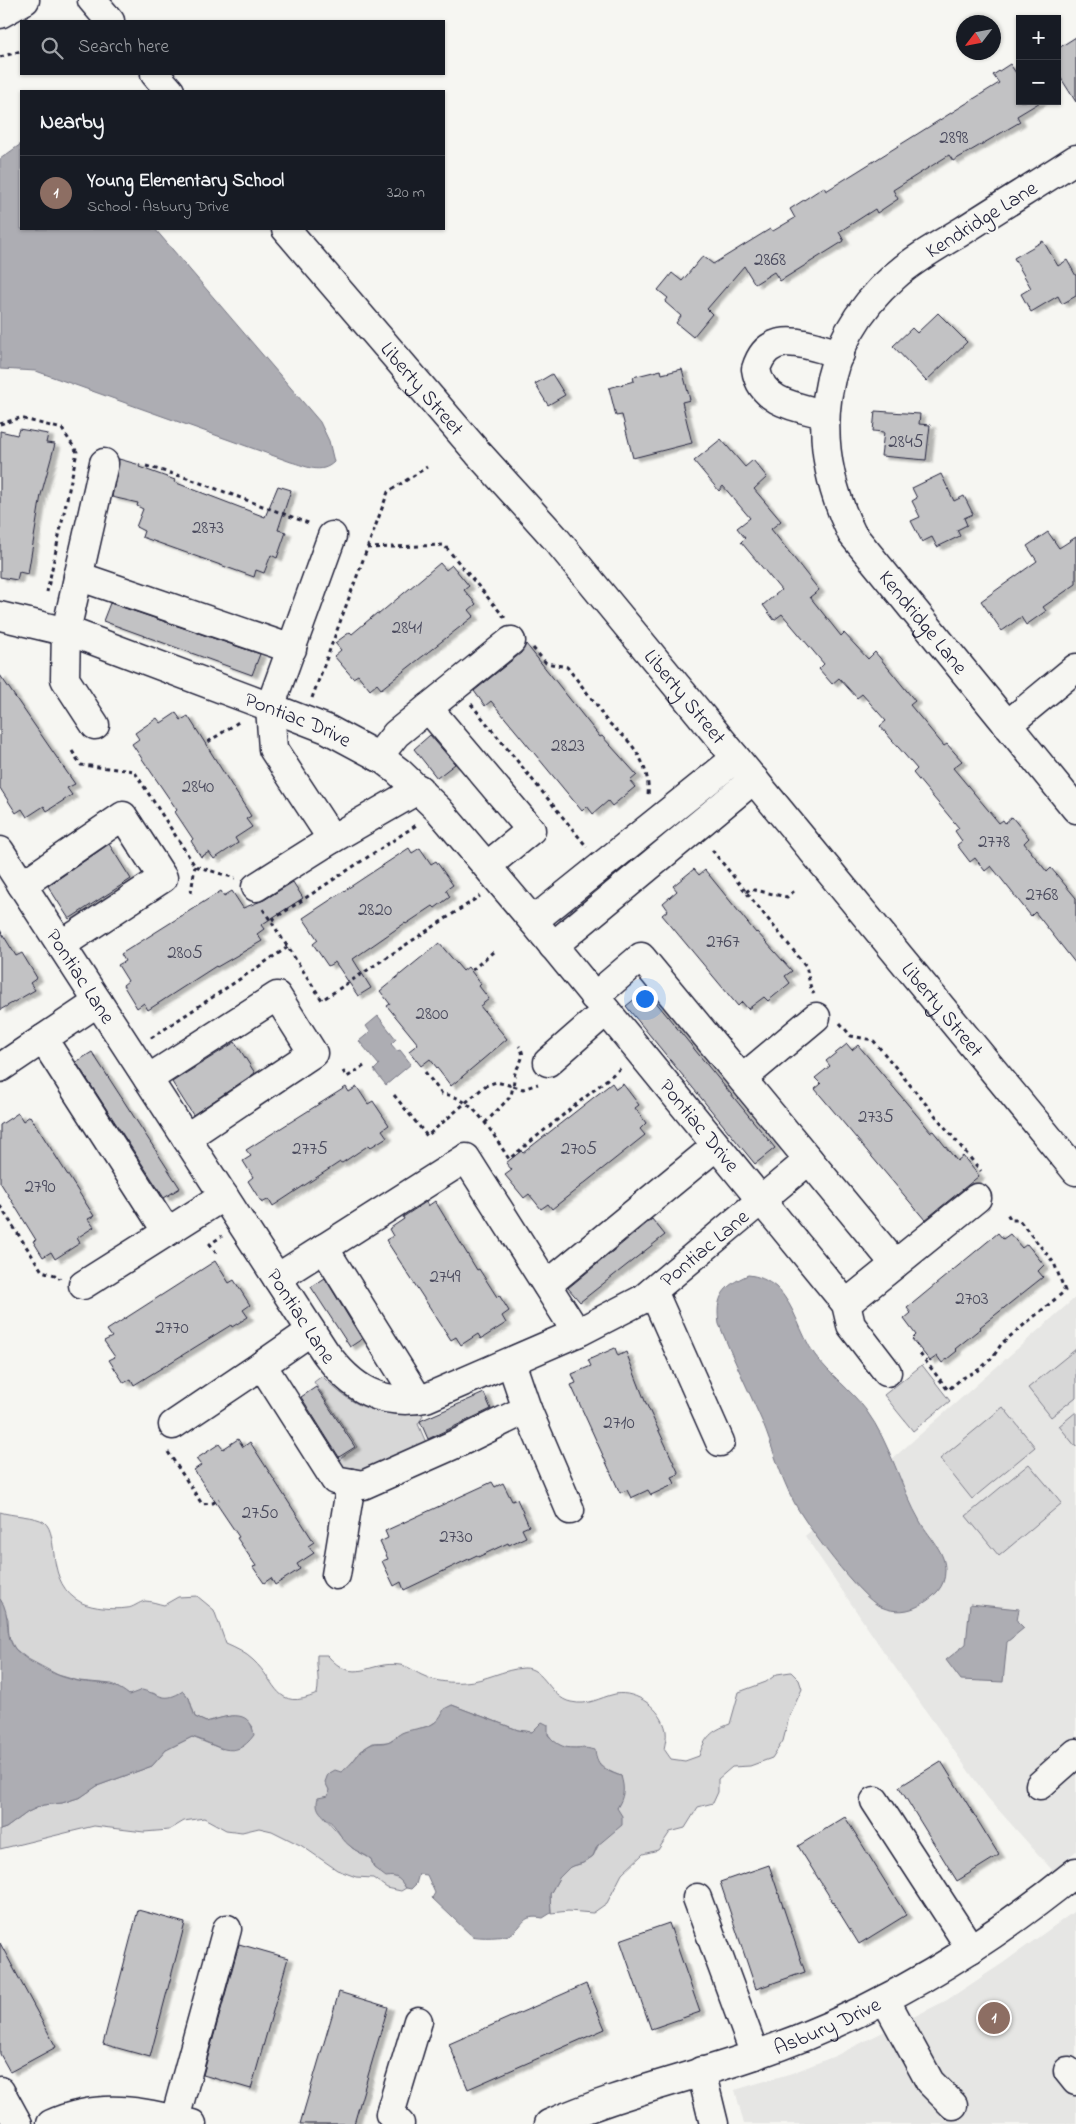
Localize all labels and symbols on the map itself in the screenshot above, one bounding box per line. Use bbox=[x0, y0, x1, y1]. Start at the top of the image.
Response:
north arrow bbox=[956, 15, 1001, 60]
house number: 2898 bbox=[939, 125, 969, 152]
street label: Kendridge Lane bbox=[920, 174, 1045, 269]
house number: 2868 bbox=[754, 247, 786, 274]
street label: Liberty Street bbox=[372, 336, 470, 443]
house number: 2845 bbox=[888, 429, 924, 456]
house number: 2873 bbox=[192, 515, 224, 542]
street label: Kendridge Lane bbox=[870, 565, 974, 682]
house number: 2841 bbox=[392, 615, 422, 642]
street label: Liberty Street bbox=[636, 644, 732, 752]
street label: Pontiac Drive bbox=[240, 686, 357, 757]
house number: 2823 bbox=[551, 733, 585, 760]
house number: 2840 bbox=[182, 774, 214, 801]
house number: 2778 bbox=[978, 829, 1010, 856]
house number: 2768 bbox=[1026, 882, 1058, 909]
house number: 2820 bbox=[358, 897, 392, 924]
street label: Pontiac Lane bbox=[37, 924, 122, 1031]
house number: 2767 bbox=[706, 929, 740, 956]
house number: 2805 bbox=[167, 940, 203, 967]
street label: Liberty Street bbox=[893, 956, 990, 1065]
your location bbox=[632, 986, 658, 1012]
house number: 2800 bbox=[416, 1001, 448, 1028]
street label: Pontiac Drive bbox=[651, 1073, 746, 1180]
house number: 2735 bbox=[858, 1104, 894, 1131]
house number: 2775 bbox=[292, 1136, 328, 1163]
house number: 2705 bbox=[561, 1136, 597, 1163]
house number: 2790 bbox=[24, 1174, 56, 1201]
street label: Pontiac Lane bbox=[655, 1203, 757, 1295]
street label: Pontiac Lane bbox=[258, 1263, 342, 1372]
house number: 2749 bbox=[430, 1264, 461, 1291]
house number: 2703 bbox=[955, 1286, 989, 1313]
house number: 2770 bbox=[155, 1315, 189, 1342]
house number: 2710 bbox=[603, 1410, 635, 1437]
house number: 2750 bbox=[242, 1500, 278, 1527]
house number: 2730 bbox=[439, 1524, 473, 1551]
street label: Asbury Drive bbox=[770, 1990, 887, 2064]
pin: 1 bbox=[978, 1999, 1010, 2037]

